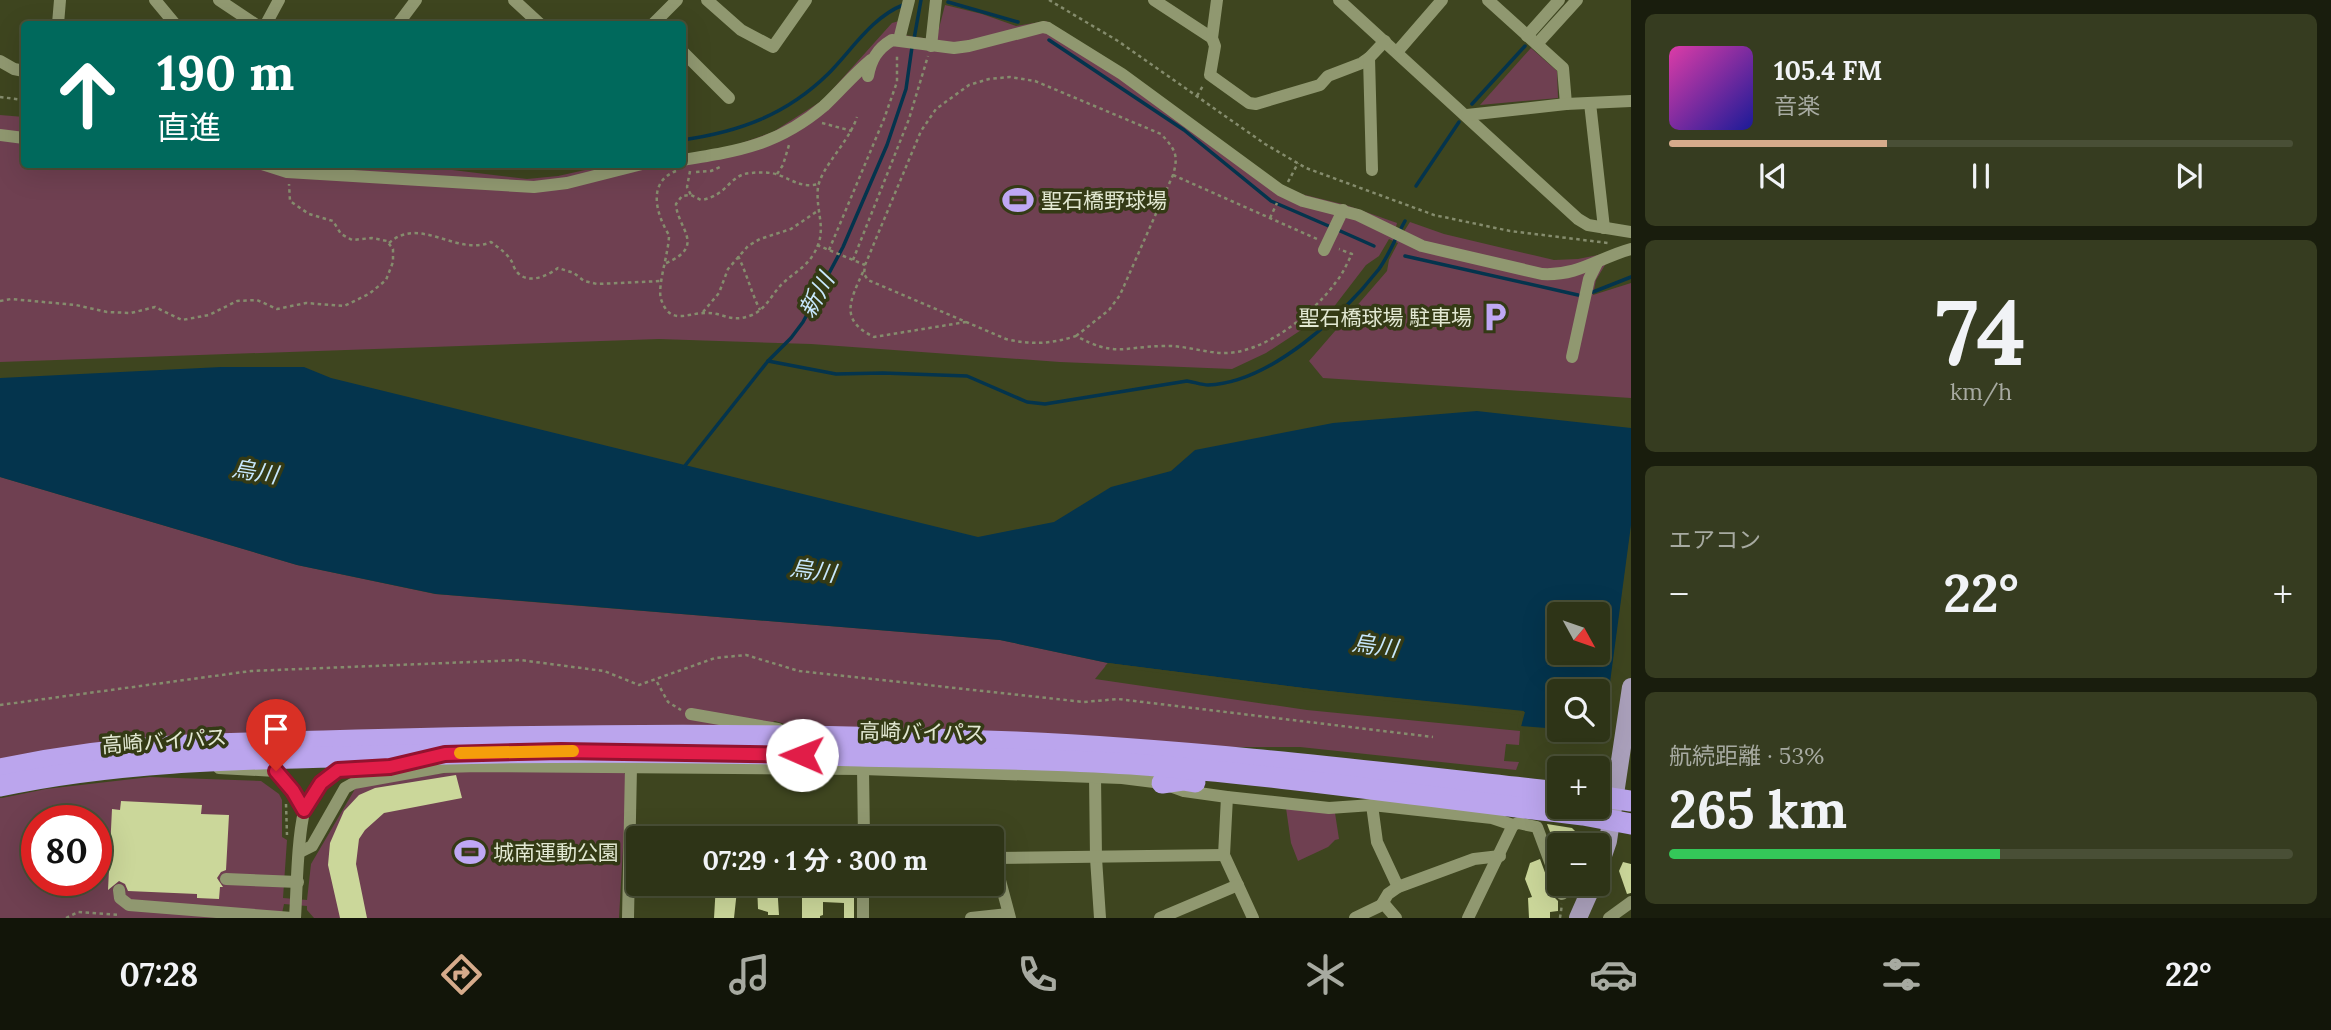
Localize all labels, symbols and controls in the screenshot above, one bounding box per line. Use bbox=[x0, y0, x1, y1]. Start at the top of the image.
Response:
text: 190 m bbox=[157, 41, 294, 103]
icon: ahead bbox=[42, 49, 133, 140]
text: 105.4 FM bbox=[1774, 54, 1882, 87]
text: 音楽 bbox=[1774, 91, 1820, 120]
text: 直進 bbox=[157, 107, 221, 148]
icon: previous bbox=[1754, 157, 1792, 195]
icon: pause bbox=[1962, 157, 2000, 195]
icon: next bbox=[2170, 157, 2208, 195]
sports icon: 聖石橋野球場 bbox=[1001, 183, 1035, 217]
place label: 聖石橋野球場 bbox=[1041, 187, 1167, 214]
water label: 新川 bbox=[792, 265, 841, 322]
text: 74 bbox=[1936, 273, 2026, 390]
parking icon: 聖石橋球場 駐車場 bbox=[1478, 300, 1512, 334]
place label: 聖石橋球場 駐車場 bbox=[1298, 304, 1472, 331]
text: km/h bbox=[1950, 377, 2012, 406]
water label: 烏川 bbox=[230, 453, 283, 489]
text: エアコン bbox=[1669, 525, 1761, 554]
water label: 烏川 bbox=[788, 552, 841, 588]
text: 22° bbox=[1943, 560, 2019, 626]
text: − bbox=[1669, 570, 1689, 618]
text: + bbox=[2273, 570, 2293, 618]
north arrow bbox=[1547, 602, 1610, 665]
map controls bbox=[1547, 602, 1610, 896]
water label: 烏川 bbox=[1350, 627, 1403, 663]
button: search bbox=[1547, 679, 1610, 742]
pin bbox=[246, 699, 306, 771]
icon: arrive bbox=[257, 710, 295, 748]
street label: 高崎バイパス bbox=[859, 717, 985, 747]
position arrow bbox=[765, 718, 839, 792]
street label: 高崎バイパス bbox=[100, 723, 228, 759]
text: 航続距離 · 53% bbox=[1669, 741, 1824, 770]
button: + bbox=[1547, 756, 1610, 819]
text: 265 km bbox=[1669, 776, 1847, 842]
speed limit sign: 80 bbox=[21, 805, 112, 896]
button: − bbox=[1547, 833, 1610, 896]
sports icon: 城南運動公園 bbox=[453, 835, 487, 869]
place label: 城南運動公園 bbox=[493, 839, 619, 866]
text: 07:29 · 1 分 · 300 m bbox=[703, 844, 927, 877]
icon: directions bbox=[437, 950, 486, 999]
icon: music bbox=[725, 950, 774, 999]
icon: phone bbox=[1013, 950, 1062, 999]
icon: climate bbox=[1301, 950, 1350, 999]
icon: car bbox=[1589, 950, 1638, 999]
icon: filters bbox=[1877, 950, 1926, 999]
text: 07:28 bbox=[119, 954, 198, 995]
text: 22° bbox=[2165, 954, 2211, 995]

